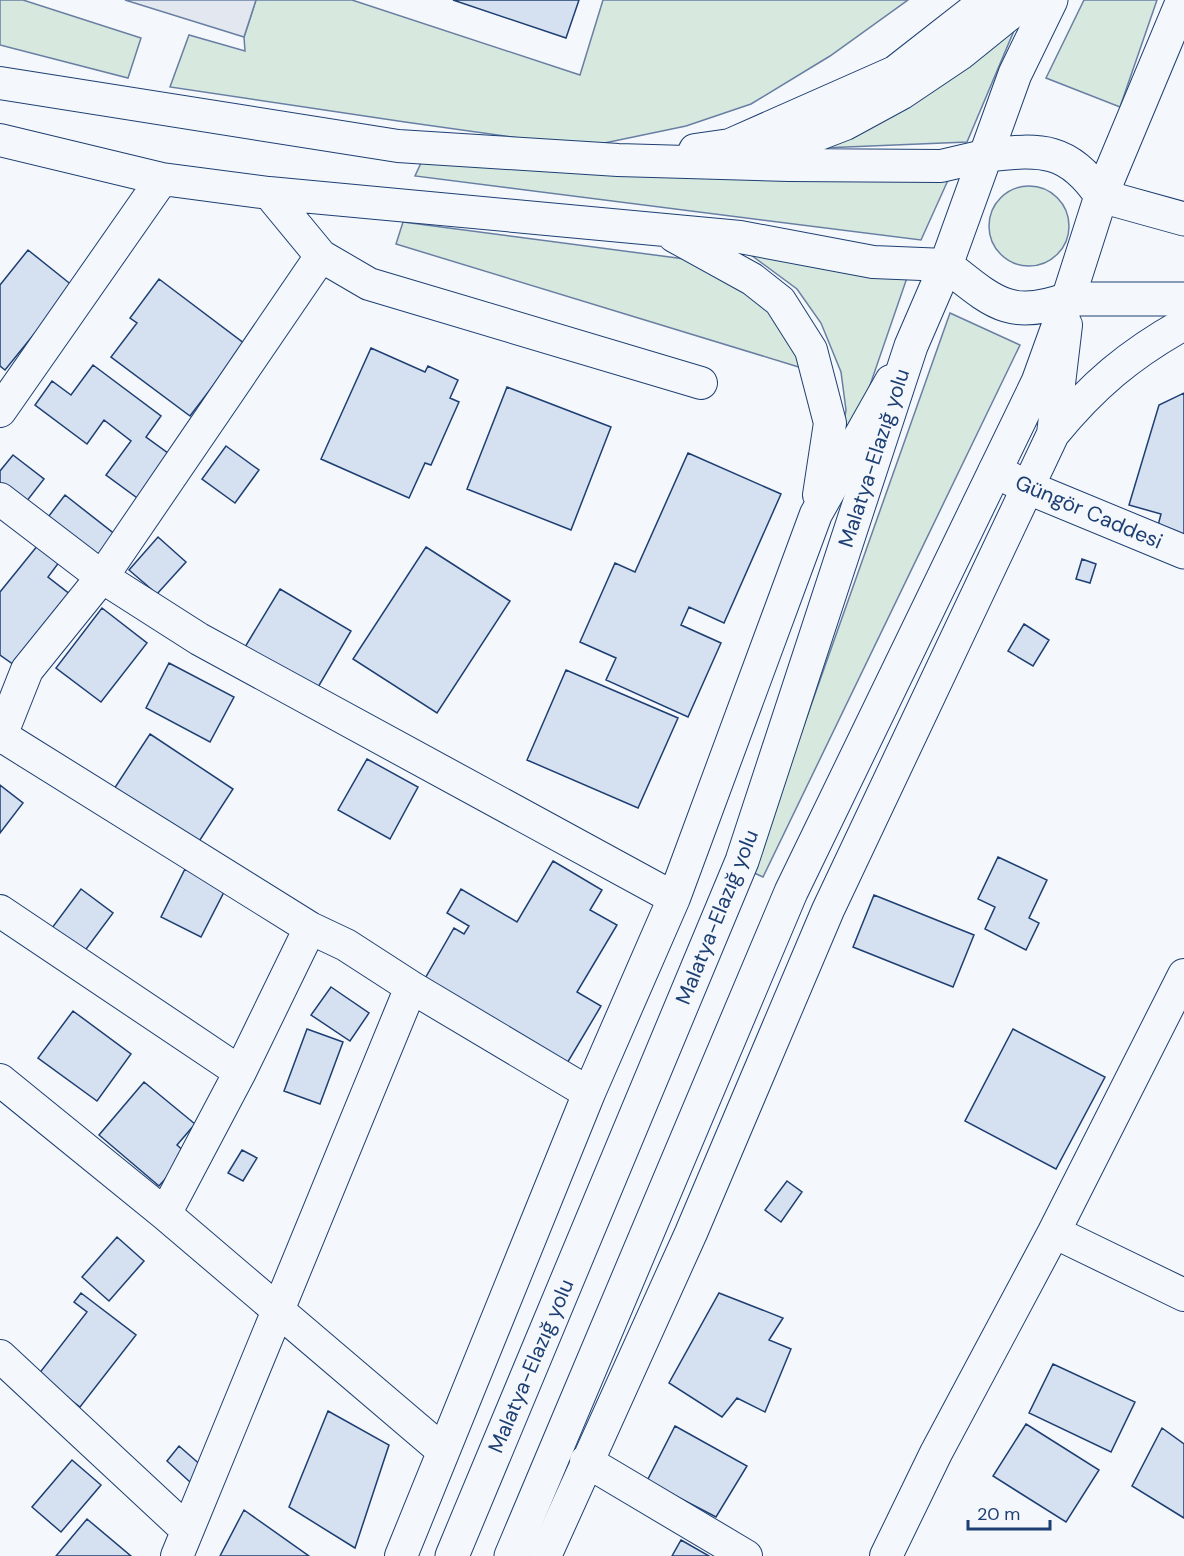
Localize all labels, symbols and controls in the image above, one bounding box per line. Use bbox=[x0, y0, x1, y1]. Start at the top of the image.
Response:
street label: Malatya-Elazığ yolu bbox=[832, 365, 916, 551]
street label: Güngör Caddesi bbox=[1011, 468, 1167, 556]
street label: Malatya-Elazığ yolu bbox=[669, 825, 765, 1009]
street label: Malatya-Elazığ yolu bbox=[482, 1275, 580, 1457]
scale bar bbox=[968, 1493, 1050, 1531]
text: 20 m bbox=[977, 1502, 1020, 1526]

